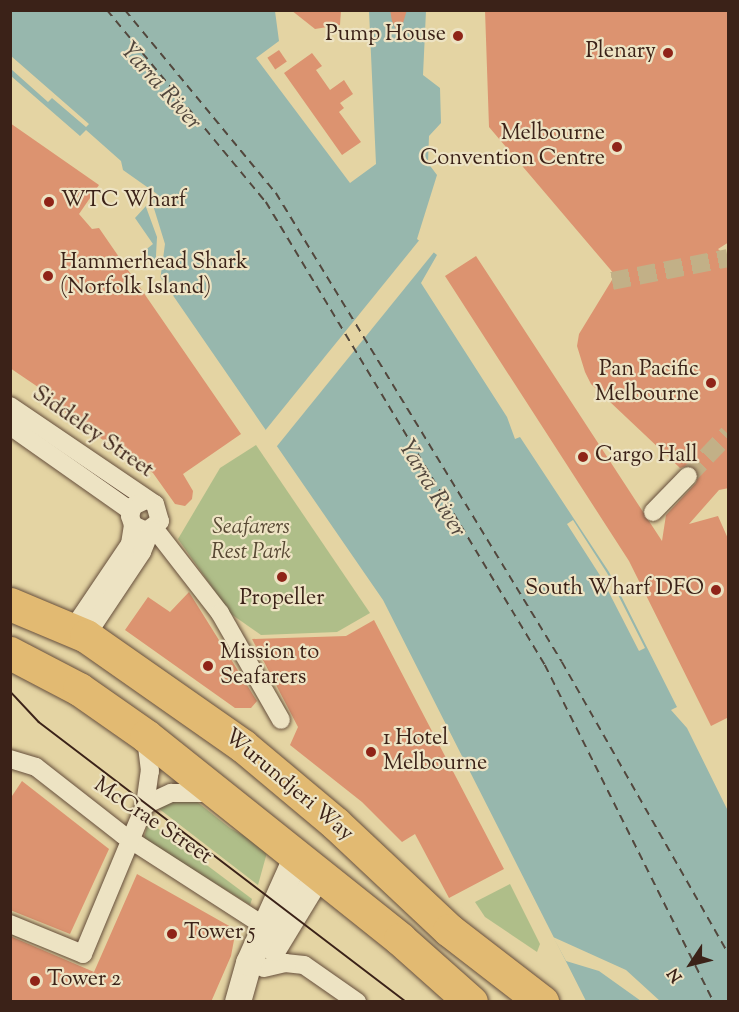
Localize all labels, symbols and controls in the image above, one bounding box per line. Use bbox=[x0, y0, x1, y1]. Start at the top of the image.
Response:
place label: Pump House bbox=[325, 23, 446, 49]
marker: Pump House bbox=[451, 29, 465, 43]
water label: Yarra River bbox=[113, 37, 207, 137]
place label: Plenary bbox=[585, 40, 656, 66]
marker: Plenary bbox=[661, 46, 675, 60]
place label: Melbourne Convention Centre bbox=[420, 121, 605, 172]
marker: Melbourne Convention Centre bbox=[610, 140, 624, 154]
place label: WTC Wharf bbox=[61, 189, 186, 215]
marker: WTC Wharf bbox=[42, 195, 56, 209]
place label: Hammerhead Shark (Norfolk Island) bbox=[60, 250, 248, 302]
marker: Hammerhead Shark (Norfolk Island) bbox=[41, 269, 55, 283]
place label: Pan Pacific Melbourne bbox=[595, 357, 699, 408]
marker: Pan Pacific Melbourne bbox=[704, 376, 718, 390]
street label: Siddeley Street bbox=[26, 381, 158, 485]
water label: Yarra River bbox=[391, 435, 471, 543]
place label: Cargo Hall bbox=[595, 444, 698, 470]
marker: Cargo Hall bbox=[576, 450, 590, 464]
park label: Seafarers Rest Park bbox=[211, 515, 291, 566]
marker: Propeller bbox=[275, 570, 289, 584]
place label: South Wharf DFO bbox=[525, 577, 704, 603]
marker: South Wharf DFO bbox=[709, 583, 723, 597]
place label: Propeller bbox=[239, 587, 325, 613]
place label: Mission to Seafarers bbox=[220, 640, 319, 692]
marker: Mission to Seafarers bbox=[201, 659, 215, 673]
street label: Wurundjeri Way bbox=[218, 724, 358, 848]
place label: 1 Hotel Melbourne bbox=[383, 726, 487, 778]
marker: 1 Hotel Melbourne bbox=[364, 745, 378, 759]
street label: McCrae Street bbox=[88, 773, 216, 871]
place label: Tower 5 bbox=[184, 921, 255, 947]
marker: Tower 5 bbox=[165, 927, 179, 941]
north arrow bbox=[661, 934, 721, 994]
text: N bbox=[663, 963, 689, 986]
place label: Tower 2 bbox=[47, 968, 121, 994]
marker: Tower 2 bbox=[28, 974, 42, 988]

